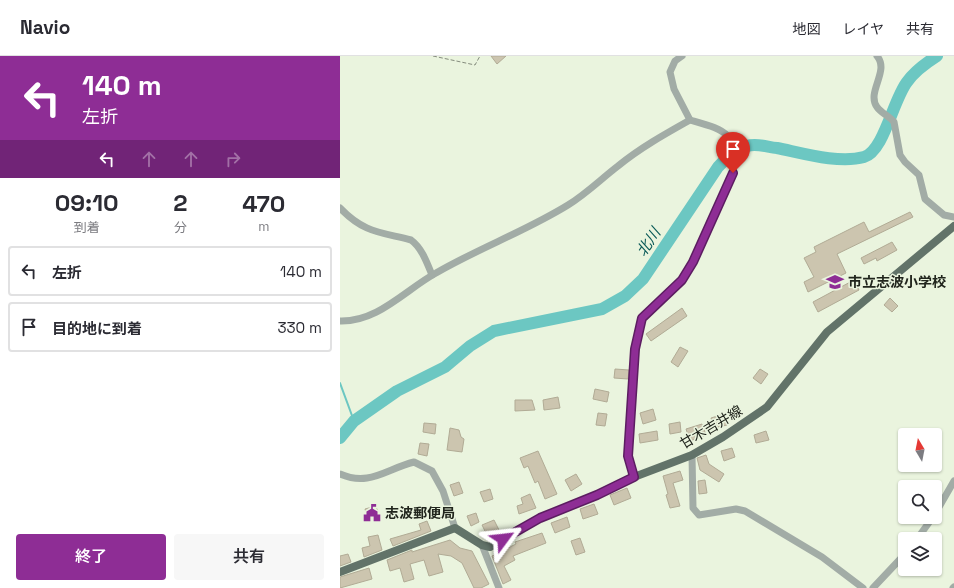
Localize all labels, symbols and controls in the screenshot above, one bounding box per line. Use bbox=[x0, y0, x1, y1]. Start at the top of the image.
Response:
text: Navio bbox=[20, 15, 70, 40]
text: 地図 bbox=[792, 20, 820, 38]
text: レイヤ bbox=[842, 20, 884, 38]
text: 共有 bbox=[906, 20, 934, 38]
text: 140 m bbox=[82, 67, 162, 103]
icon: left bbox=[16, 72, 68, 124]
text: 左折 bbox=[82, 105, 118, 128]
pin bbox=[716, 132, 750, 173]
icon: arrive bbox=[722, 138, 744, 160]
icon: left bbox=[96, 148, 118, 170]
icon: ahead bbox=[138, 148, 160, 170]
icon: ahead bbox=[180, 148, 202, 170]
icon: right bbox=[222, 148, 244, 170]
text: 09:10 bbox=[55, 187, 119, 218]
text: 2 bbox=[173, 187, 188, 218]
text: 470 bbox=[242, 188, 285, 219]
text: m bbox=[258, 218, 269, 235]
text: 到着 bbox=[74, 219, 100, 236]
text: 分 bbox=[174, 219, 187, 236]
water label: 北川 bbox=[632, 223, 665, 260]
icon: left bbox=[18, 260, 40, 282]
text: 140 m bbox=[280, 262, 322, 281]
text: 左折 bbox=[52, 263, 82, 282]
school or university icon: 市立志波小学校 bbox=[825, 272, 845, 292]
place label: 市立志波小学校 bbox=[848, 273, 946, 291]
icon: arrive bbox=[18, 316, 40, 338]
text: 330 m bbox=[278, 318, 322, 337]
text: 目的地に到着 bbox=[52, 319, 142, 338]
street label: 甘木吉井線 bbox=[676, 401, 746, 453]
north arrow bbox=[898, 428, 942, 472]
map controls bbox=[898, 428, 942, 576]
button: search bbox=[898, 480, 942, 524]
public building icon: 志波郵便局 bbox=[362, 503, 382, 523]
place label: 志波郵便局 bbox=[385, 504, 455, 522]
position arrow bbox=[482, 518, 524, 560]
button: layers bbox=[898, 532, 942, 576]
button: 終了 bbox=[16, 534, 166, 580]
button: 共有 bbox=[174, 534, 324, 580]

